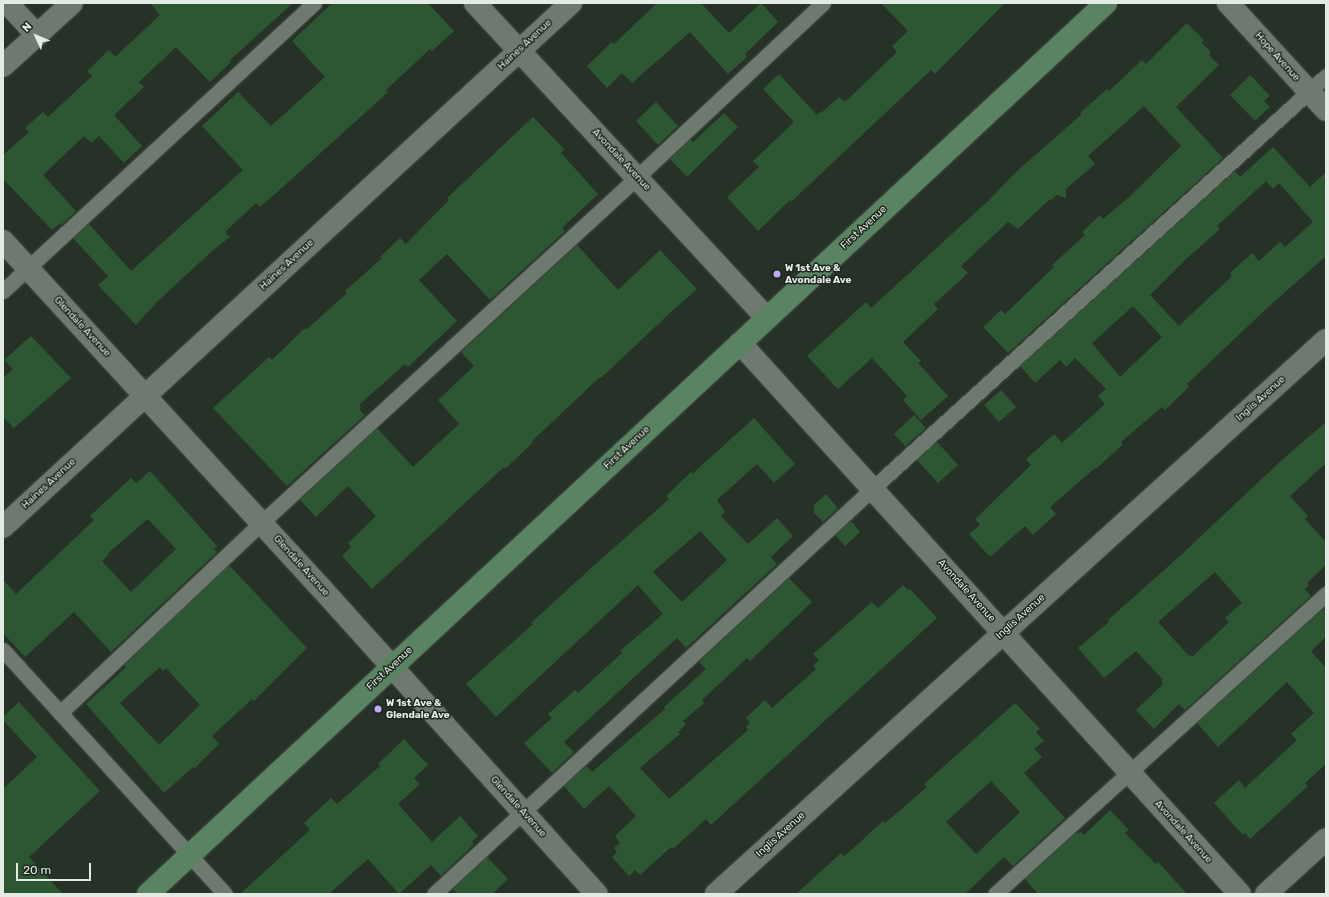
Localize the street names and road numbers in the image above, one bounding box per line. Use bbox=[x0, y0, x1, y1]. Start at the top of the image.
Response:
street label: Haines Avenue bbox=[496, 17, 554, 73]
street label: Hope Avenue bbox=[1252, 30, 1302, 84]
street label: Avondale Avenue bbox=[589, 126, 653, 194]
street label: First Avenue bbox=[839, 204, 889, 252]
street label: Haines Avenue bbox=[258, 237, 316, 293]
street label: Glendale Avenue bbox=[51, 294, 113, 360]
street label: Inglis Avenue bbox=[1234, 374, 1288, 424]
street label: First Avenue bbox=[602, 424, 652, 472]
street label: Haines Avenue bbox=[20, 456, 78, 512]
street label: Glendale Avenue bbox=[270, 533, 332, 599]
street label: Avondale Avenue bbox=[935, 557, 997, 625]
street label: Inglis Avenue bbox=[994, 592, 1048, 642]
street label: First Avenue bbox=[365, 645, 415, 693]
street label: Glendale Avenue bbox=[487, 774, 549, 840]
street label: Avondale Avenue bbox=[1152, 798, 1214, 866]
street label: Inglis Avenue bbox=[754, 810, 808, 860]

